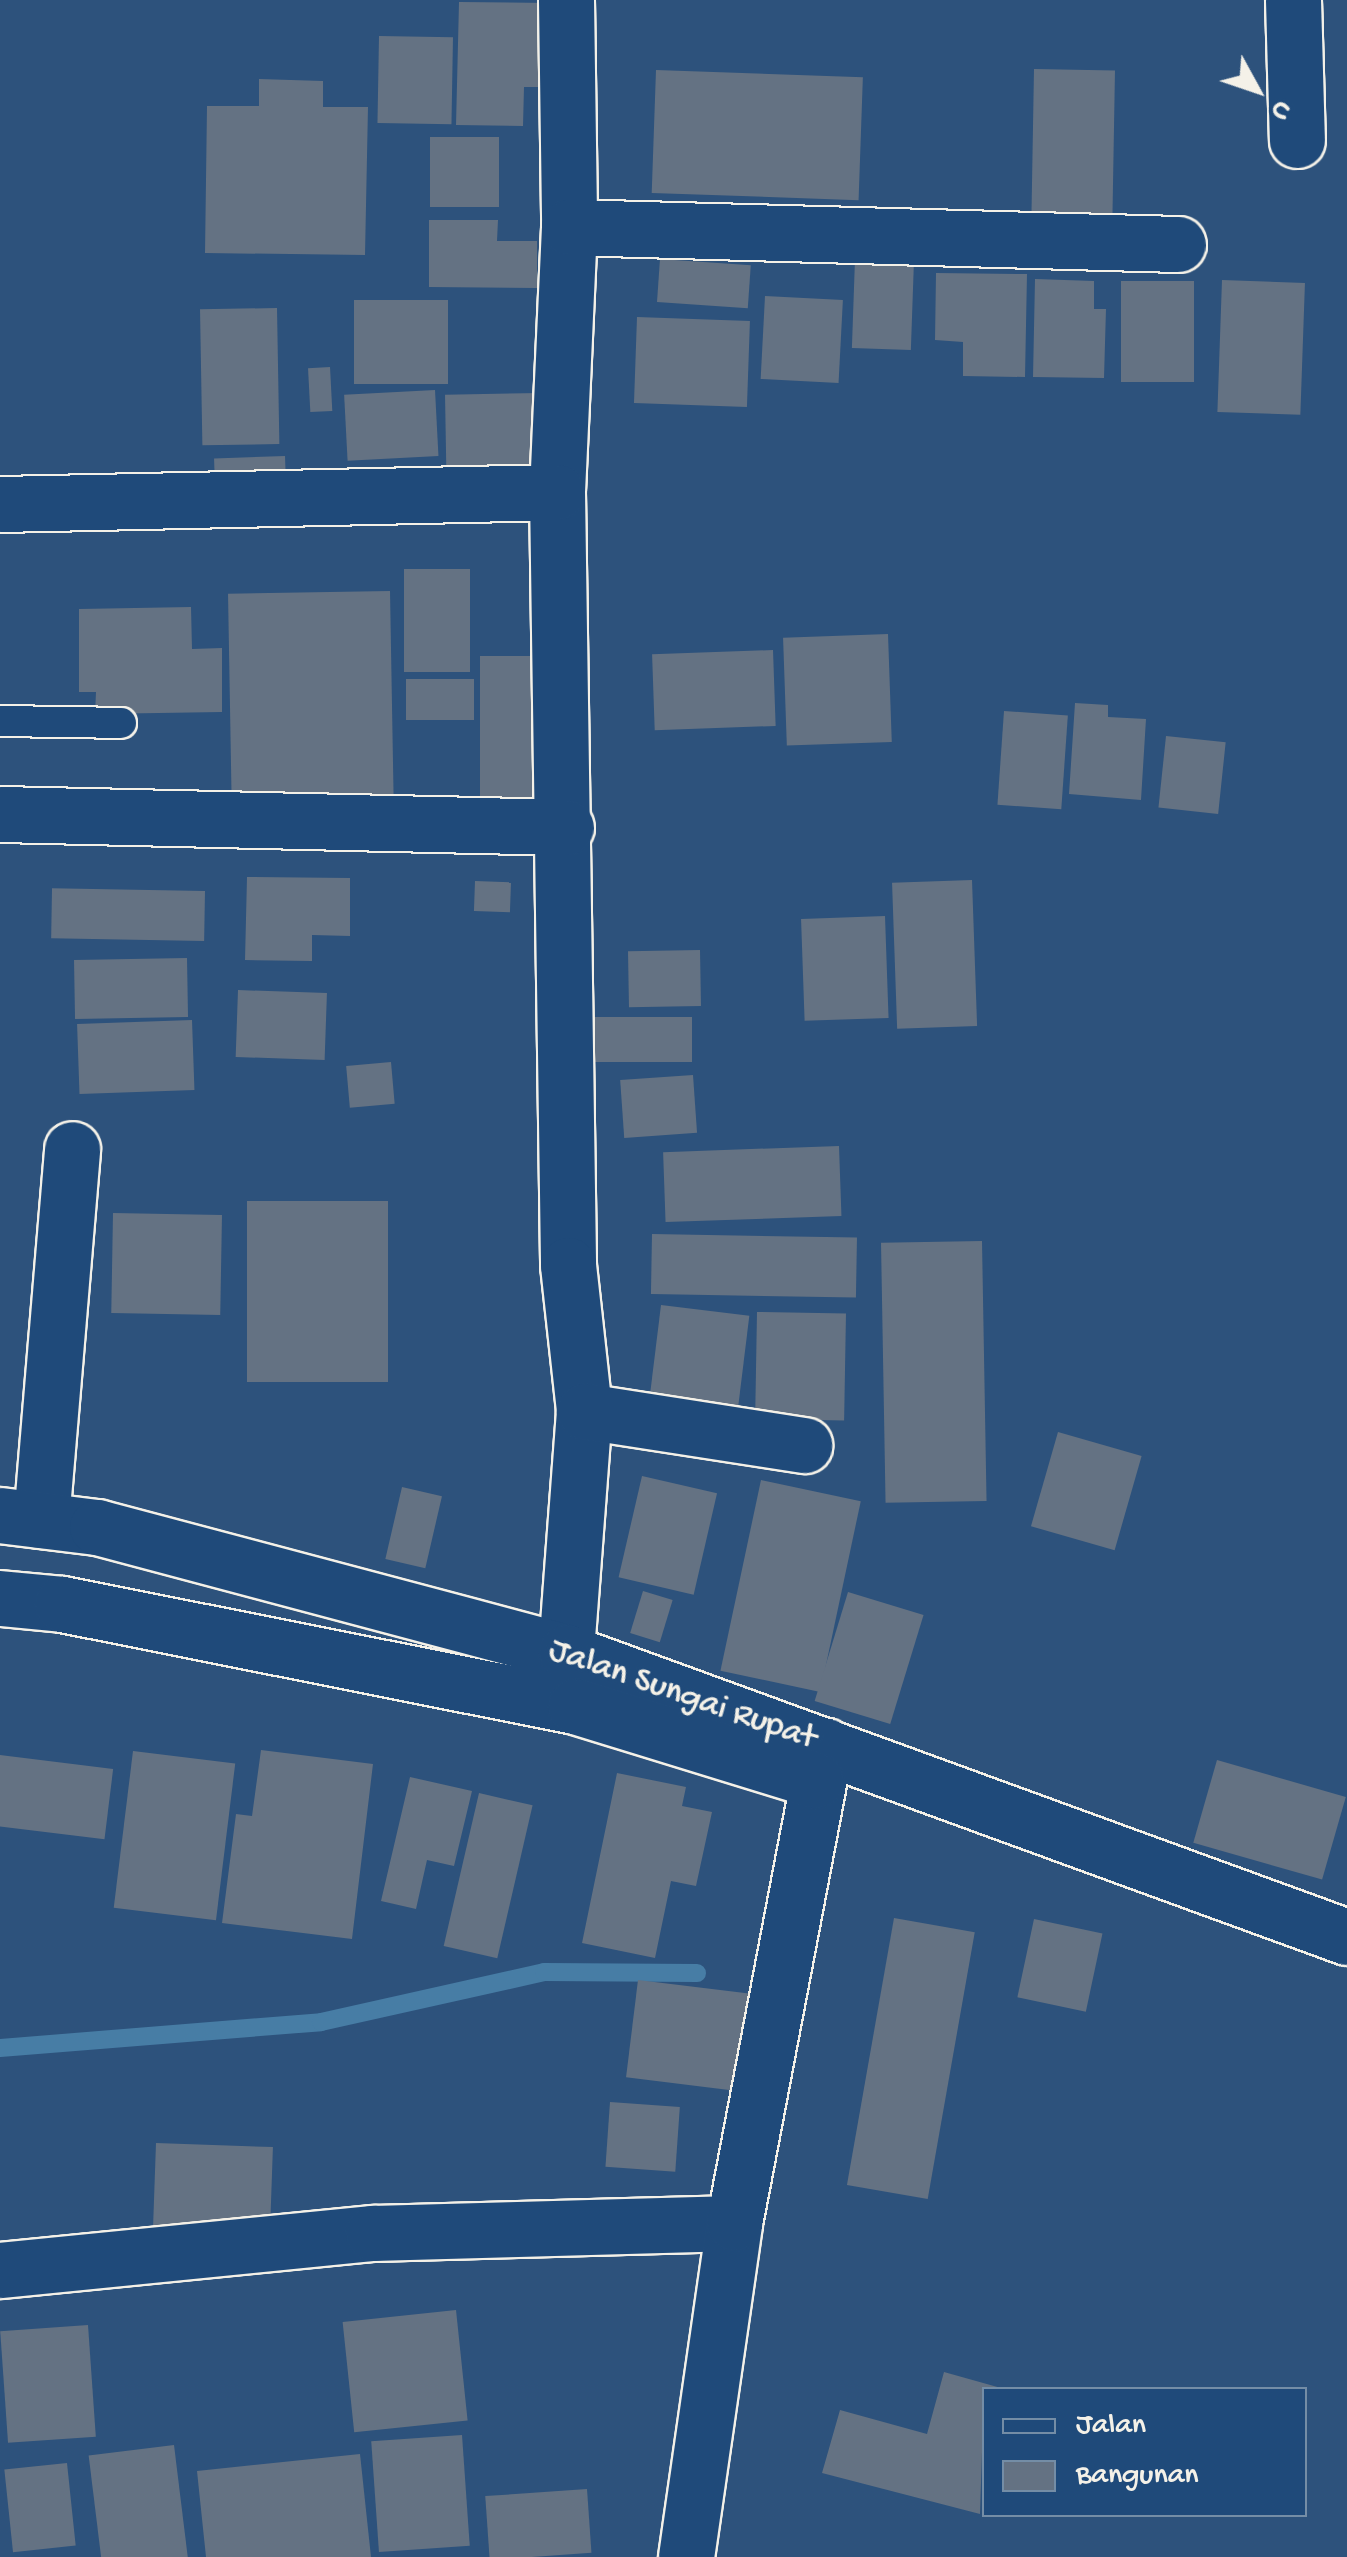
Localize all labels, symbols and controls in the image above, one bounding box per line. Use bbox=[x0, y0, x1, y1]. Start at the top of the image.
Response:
north arrow bbox=[1207, 40, 1307, 140]
text: U bbox=[1263, 93, 1298, 126]
street label: Jalan Sungai Rupat bbox=[543, 1631, 821, 1761]
legend bbox=[982, 2387, 1307, 2517]
text: Jalan bbox=[1076, 2409, 1146, 2444]
text: Bangunan bbox=[1076, 2459, 1199, 2494]

